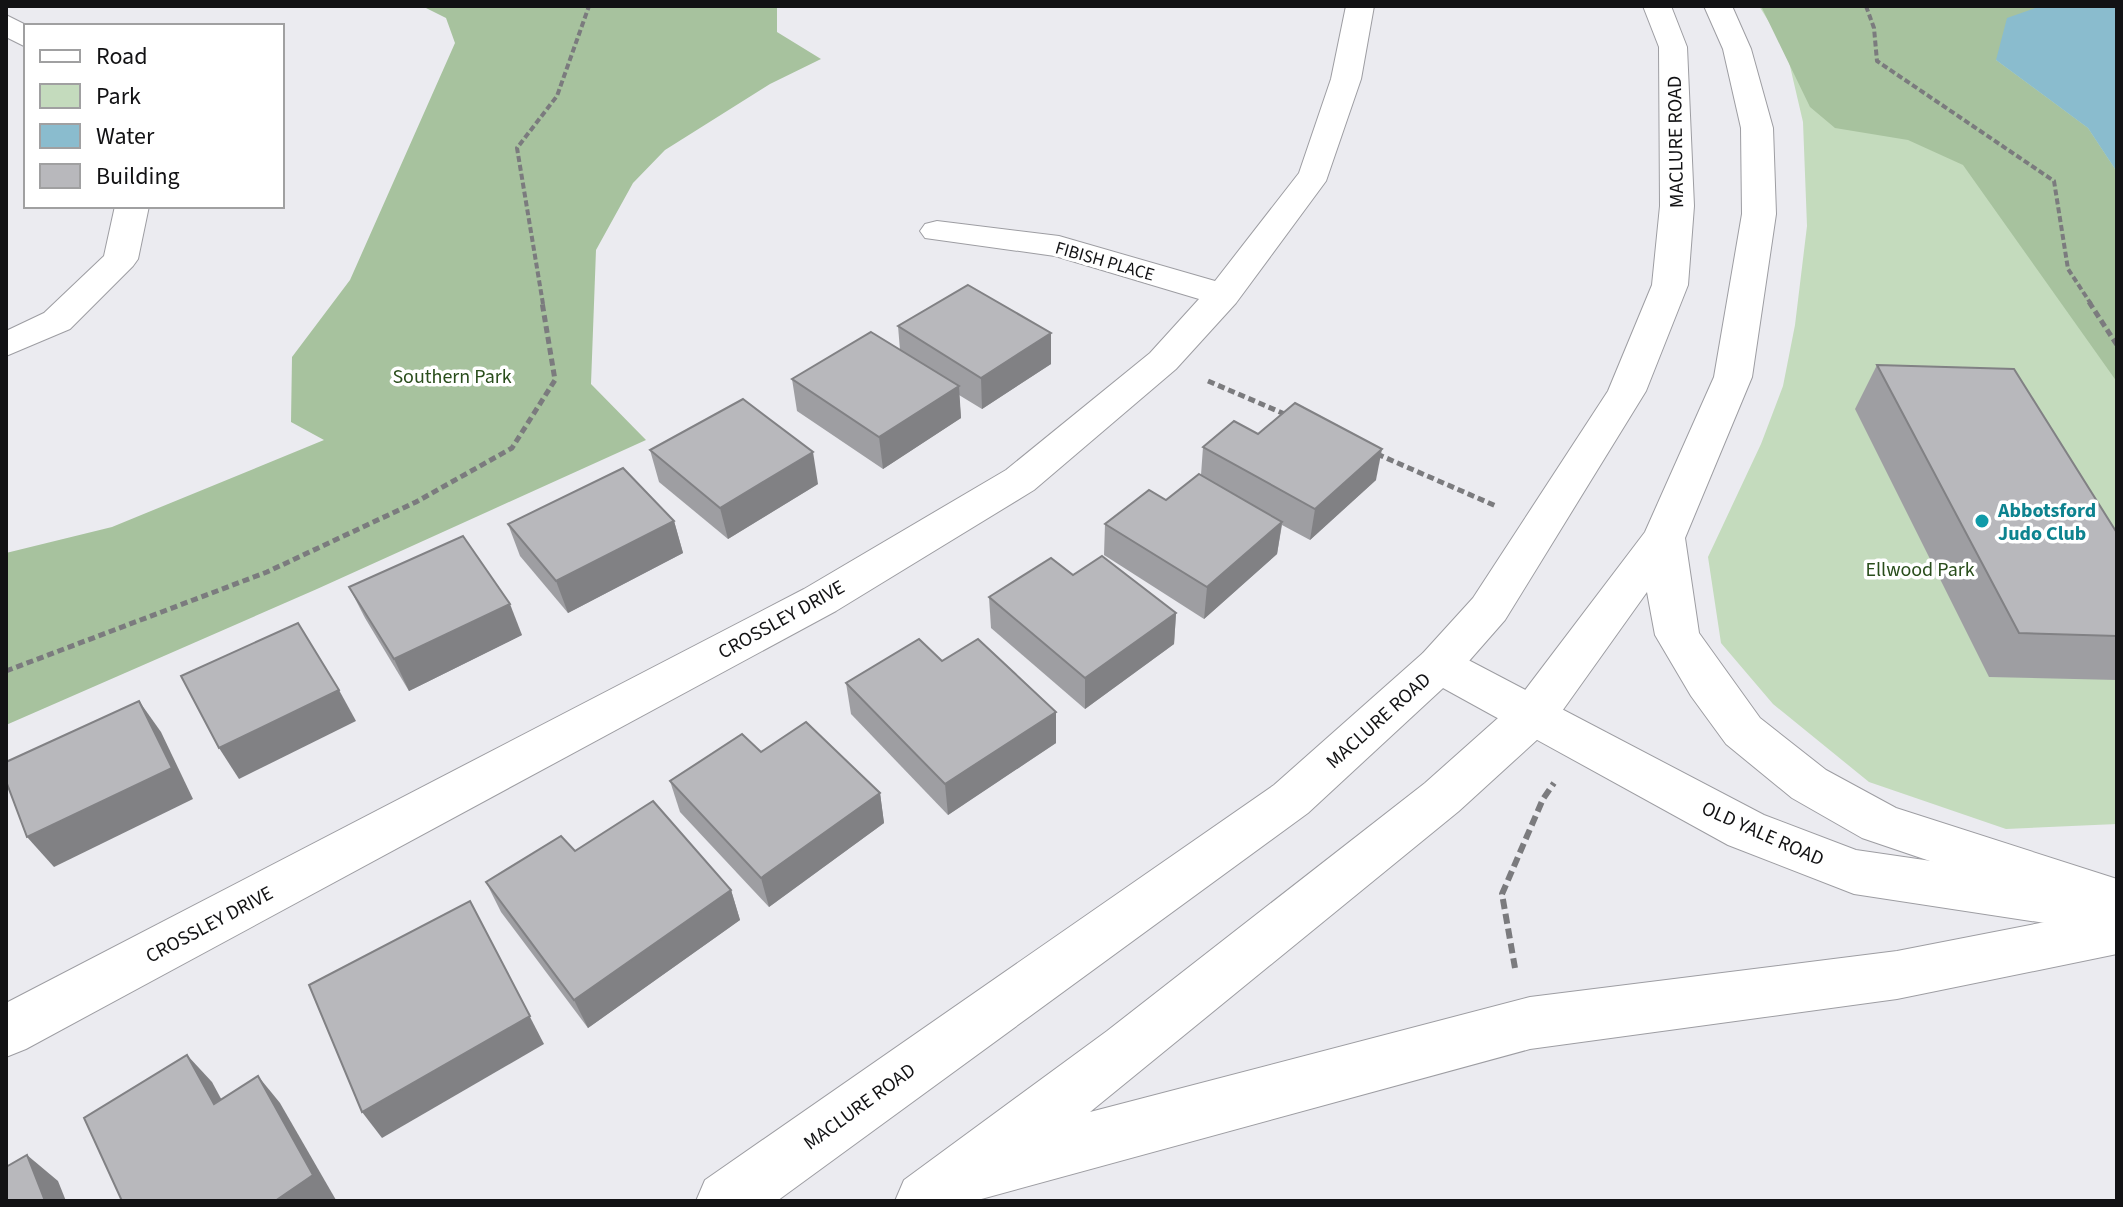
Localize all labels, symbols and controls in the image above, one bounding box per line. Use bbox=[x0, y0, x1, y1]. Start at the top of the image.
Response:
legend bbox=[24, 24, 284, 208]
text: Road bbox=[96, 39, 148, 74]
street label: MACLURE ROAD bbox=[1661, 76, 1691, 208]
text: Park bbox=[96, 79, 141, 114]
text: Water bbox=[96, 119, 155, 154]
text: Building bbox=[96, 159, 180, 194]
street label: FIBISH PLACE bbox=[1052, 235, 1157, 288]
park label: Southern Park bbox=[392, 363, 512, 391]
place label: Abbotsford Judo Club bbox=[1997, 497, 2096, 548]
marker: Abbotsford Judo Club bbox=[1973, 512, 1991, 530]
park label: Ellwood Park bbox=[1865, 556, 1975, 584]
street label: CROSSLEY DRIVE bbox=[713, 574, 850, 666]
street label: MACLURE ROAD bbox=[1320, 666, 1437, 775]
street label: OLD YALE ROAD bbox=[1697, 794, 1828, 873]
street label: CROSSLEY DRIVE bbox=[141, 879, 278, 970]
street label: MACLURE ROAD bbox=[798, 1057, 921, 1157]

